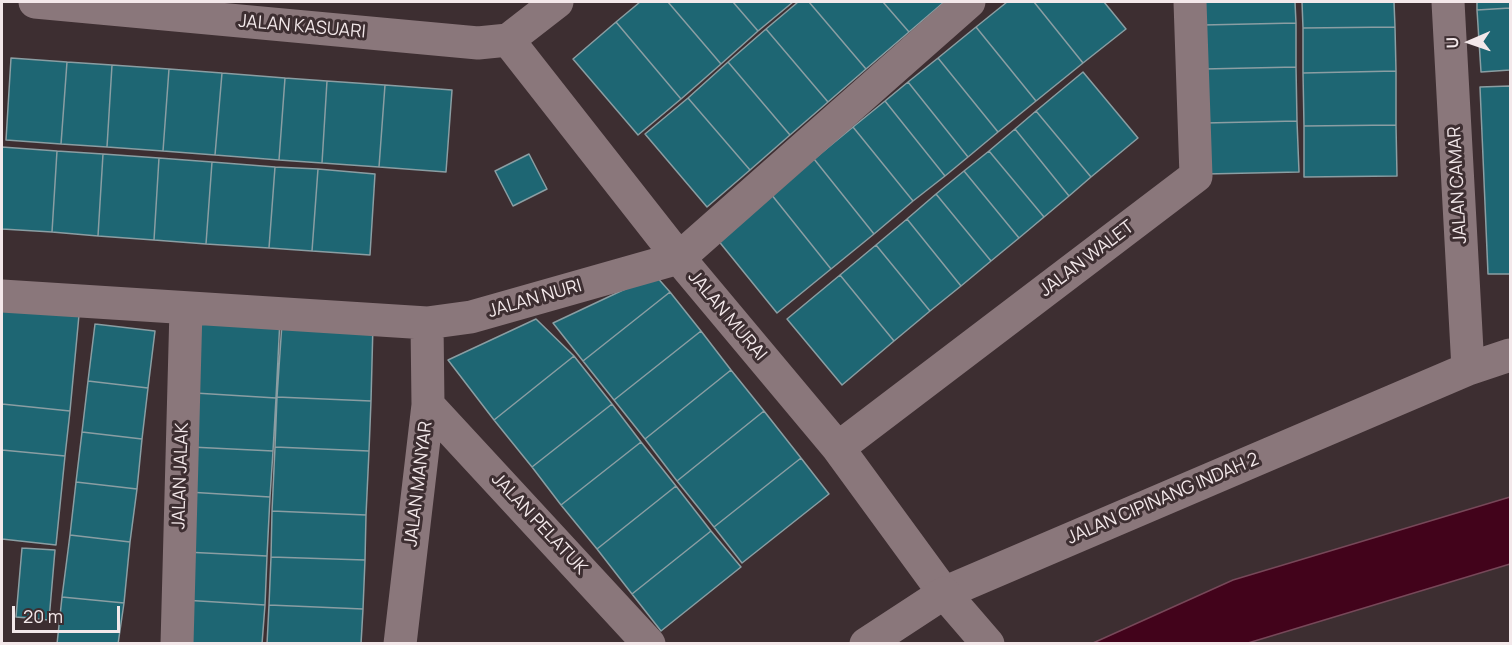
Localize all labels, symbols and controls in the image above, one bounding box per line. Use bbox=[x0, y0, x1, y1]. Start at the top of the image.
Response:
street label: JALAN KASUARI bbox=[237, 11, 367, 43]
north arrow bbox=[1440, 12, 1500, 72]
text: U bbox=[1441, 36, 1463, 49]
street label: JALAN CAMAR bbox=[1444, 126, 1472, 244]
street label: JALAN WALET bbox=[1035, 216, 1139, 302]
street label: JALAN MURAI bbox=[683, 267, 771, 365]
street label: JALAN NURI bbox=[486, 275, 584, 323]
street label: JALAN MANYAR bbox=[401, 420, 437, 548]
street label: JALAN JALAK bbox=[168, 422, 194, 530]
street label: JALAN CIPINANG INDAH 2 bbox=[1064, 449, 1262, 549]
street label: JALAN PELATUK bbox=[487, 469, 591, 579]
scale bar bbox=[15, 594, 123, 632]
text: 20 m bbox=[23, 604, 63, 628]

